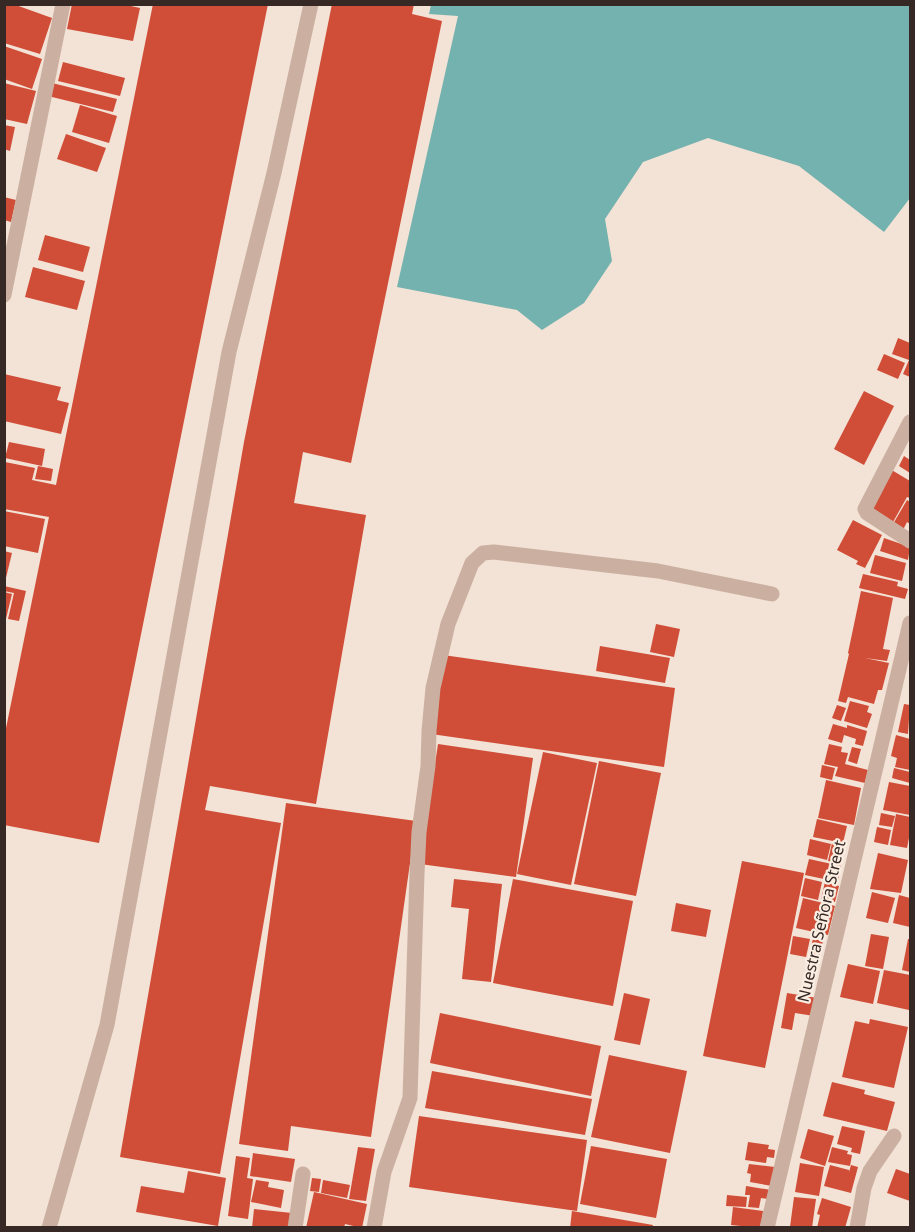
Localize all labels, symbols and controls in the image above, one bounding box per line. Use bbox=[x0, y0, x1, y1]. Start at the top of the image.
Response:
street label: Nuestra Señora Street bbox=[792, 838, 850, 1004]

